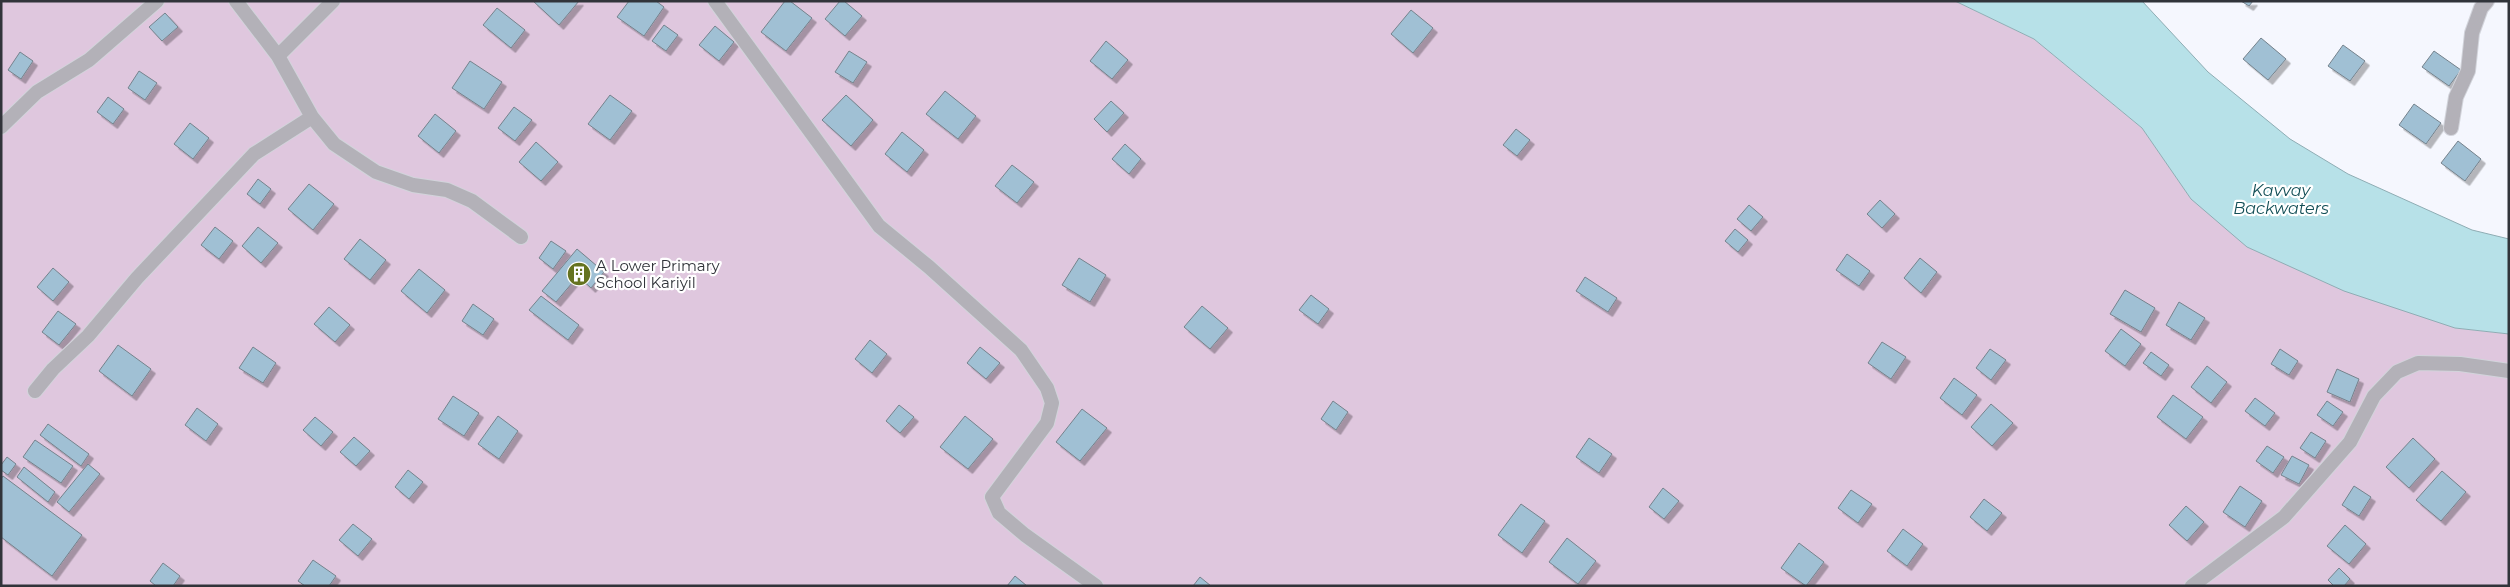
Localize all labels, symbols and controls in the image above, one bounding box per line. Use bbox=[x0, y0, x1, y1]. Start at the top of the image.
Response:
water label: Kavvay Backwaters bbox=[2233, 181, 2329, 218]
place label: A Lower Primary School Kariyil bbox=[596, 256, 721, 292]
building icon: A Lower Primary School Kariyil bbox=[566, 261, 592, 287]

